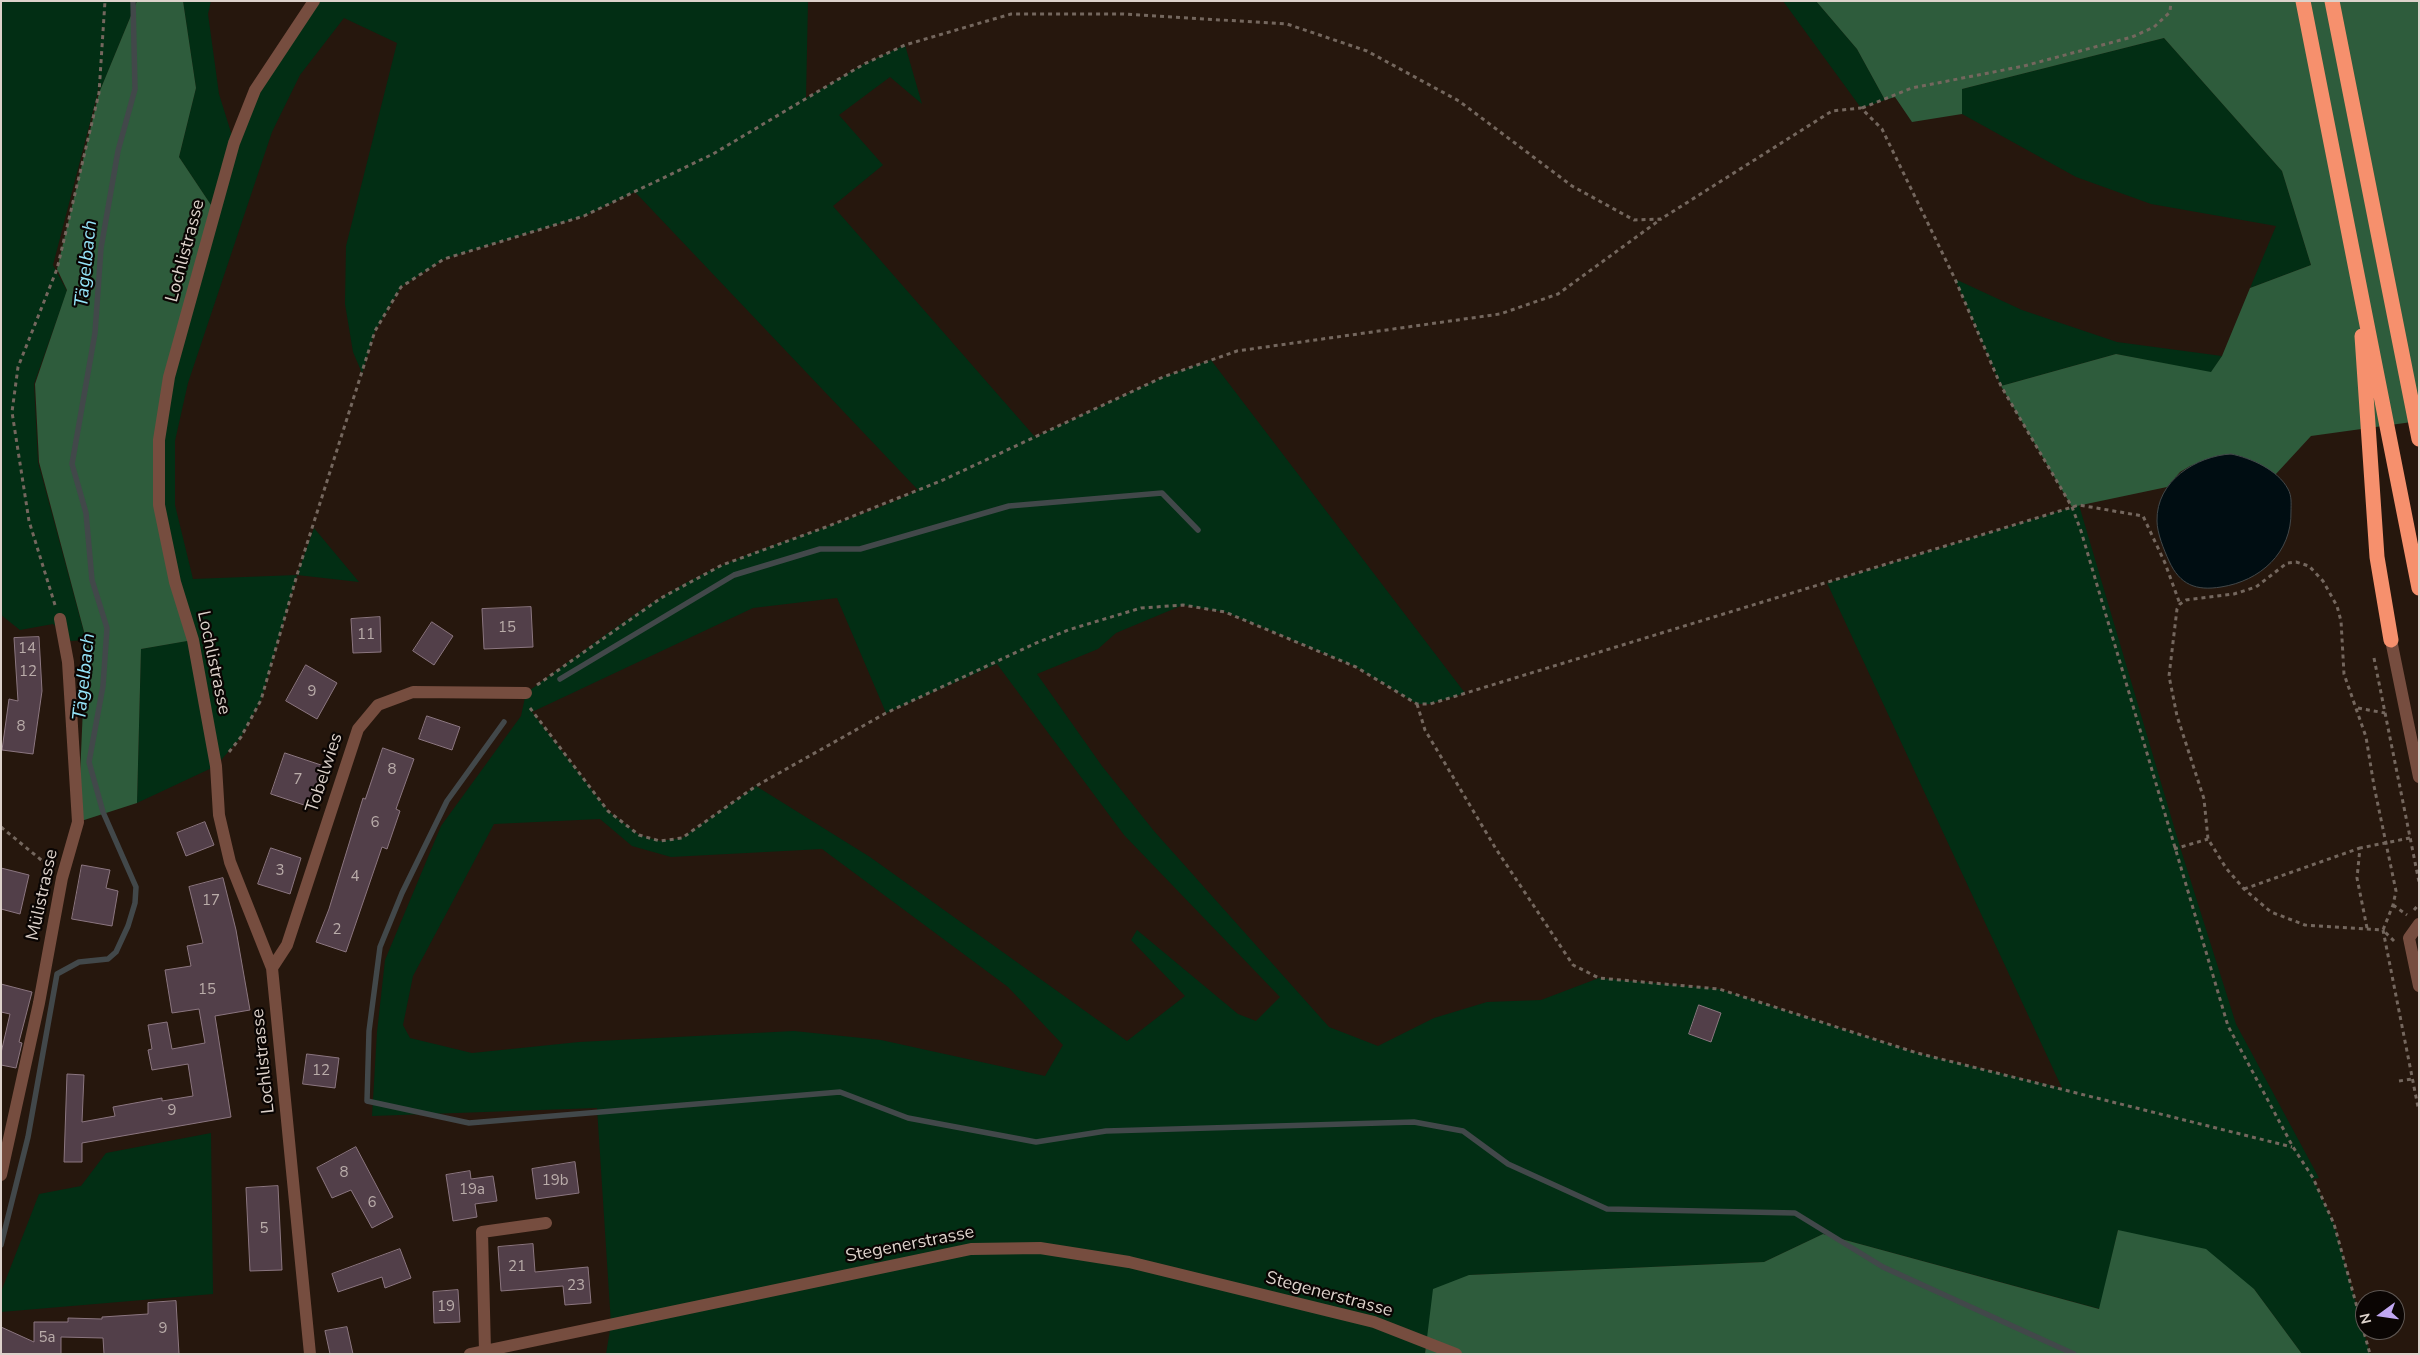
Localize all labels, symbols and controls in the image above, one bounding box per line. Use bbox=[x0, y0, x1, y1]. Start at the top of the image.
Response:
street label: Lochlistrasse bbox=[162, 197, 210, 305]
water label: Tägelbach bbox=[71, 219, 103, 309]
street label: Lochlistrasse bbox=[191, 609, 235, 717]
house number: 15 bbox=[498, 619, 516, 637]
house number: 11 bbox=[357, 626, 375, 644]
water label: Tägelbach bbox=[69, 632, 101, 722]
house number: 14 bbox=[18, 640, 36, 658]
house number: 12 bbox=[19, 663, 37, 681]
house number: 9 bbox=[308, 683, 316, 701]
house number: 8 bbox=[17, 718, 25, 736]
street label: Tobelwies bbox=[302, 731, 348, 815]
house number: 8 bbox=[388, 761, 396, 779]
house number: 7 bbox=[294, 771, 302, 789]
house number: 6 bbox=[371, 814, 379, 832]
street label: Mülistrasse bbox=[23, 847, 63, 943]
house number: 3 bbox=[276, 862, 284, 880]
house number: 4 bbox=[351, 868, 359, 886]
house number: 17 bbox=[202, 892, 220, 910]
house number: 2 bbox=[333, 921, 341, 939]
house number: 15 bbox=[198, 981, 216, 999]
street label: Lochlistrasse bbox=[248, 1007, 280, 1115]
house number: 12 bbox=[312, 1062, 330, 1080]
house number: 9 bbox=[168, 1102, 176, 1120]
house number: 8 bbox=[340, 1164, 348, 1182]
house number: 19b bbox=[542, 1172, 568, 1190]
house number: 19a bbox=[459, 1181, 485, 1199]
house number: 6 bbox=[368, 1194, 376, 1212]
house number: 5 bbox=[260, 1220, 268, 1238]
street label: Stegenerstrasse bbox=[844, 1222, 976, 1268]
house number: 21 bbox=[508, 1258, 526, 1276]
street label: Stegenerstrasse bbox=[1263, 1268, 1395, 1322]
house number: 23 bbox=[567, 1277, 585, 1295]
north arrow bbox=[2355, 1290, 2405, 1340]
house number: 19 bbox=[437, 1298, 455, 1316]
text: N bbox=[2355, 1311, 2376, 1326]
house number: 9 bbox=[159, 1320, 167, 1338]
house number: 5a bbox=[39, 1329, 55, 1347]

